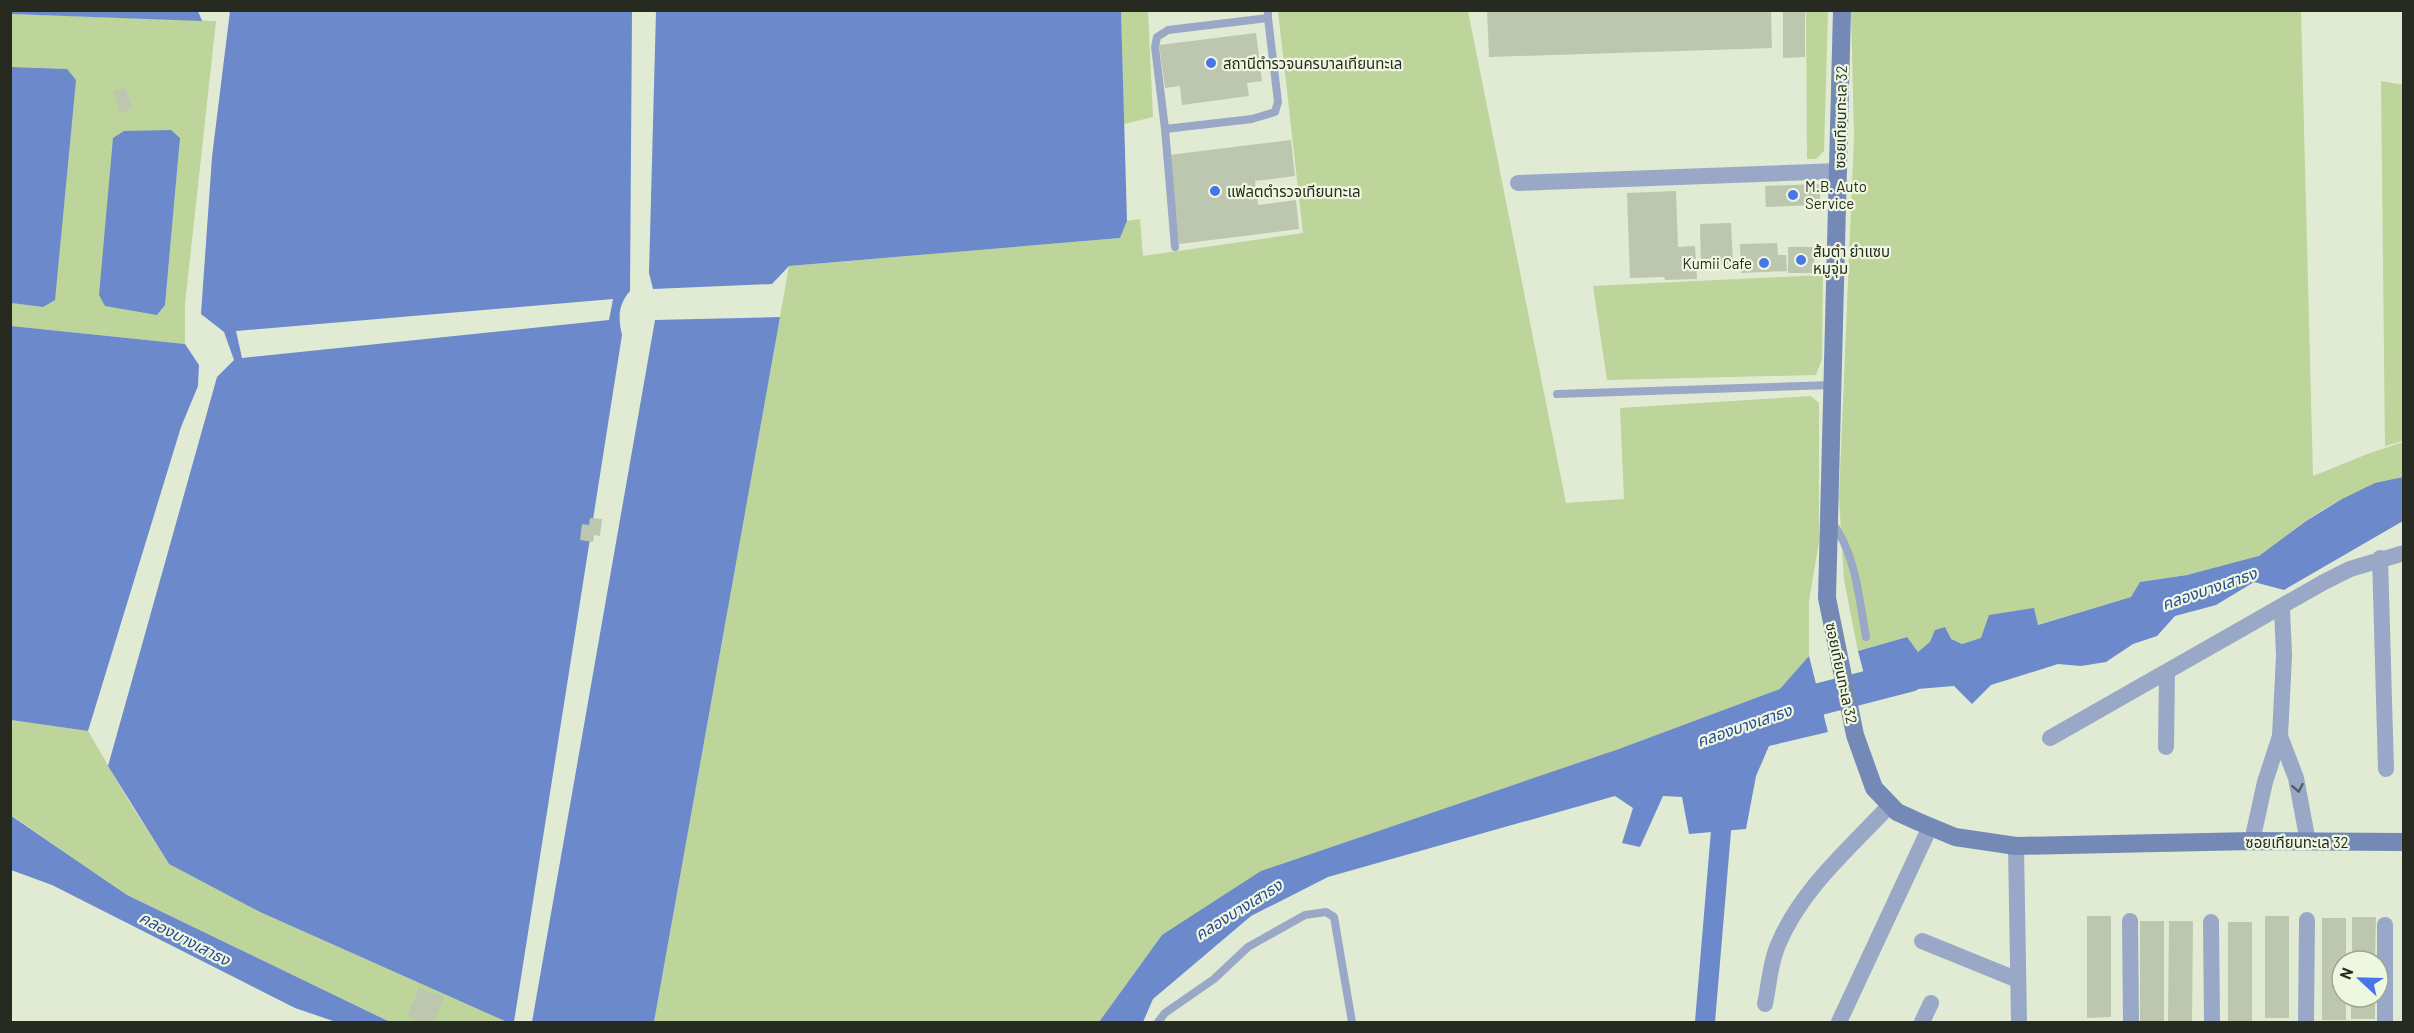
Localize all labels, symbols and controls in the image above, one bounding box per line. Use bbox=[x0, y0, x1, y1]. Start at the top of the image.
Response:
place label: สถานีตำรวจนครบาลเทียนทะเล bbox=[1223, 54, 1402, 72]
marker: สถานีตำรวจนครบาลเทียนทะเล bbox=[1204, 56, 1218, 70]
street label: ซอยเทียนทะเล 32 bbox=[1830, 65, 1850, 169]
place label: M.B. Auto Service bbox=[1805, 177, 1867, 212]
place label: แฟลตตำรวจเทียนทะเล bbox=[1227, 182, 1361, 200]
marker: แฟลตตำรวจเทียนทะเล bbox=[1208, 184, 1222, 198]
marker: M.B. Auto Service bbox=[1786, 188, 1800, 202]
place label: ส้มตำ ยำแซบ หมูจุ่ม bbox=[1813, 242, 1890, 278]
marker: ส้มตำ ยำแซบ หมูจุ่ม bbox=[1794, 253, 1808, 267]
place label: Kumii Cafe bbox=[1683, 254, 1752, 272]
marker: Kumii Cafe bbox=[1757, 256, 1771, 270]
water label: คลองบางเสาธง bbox=[2159, 562, 2260, 613]
street label: ซอยเทียนทะเล 32 bbox=[1822, 621, 1862, 725]
water label: คลองบางเสาธง bbox=[1694, 699, 1795, 750]
one-way arrow bbox=[2291, 783, 2304, 793]
street label: ซอยเทียนทะเล 32 bbox=[2245, 833, 2349, 851]
water label: คลองบางเสาธง bbox=[1191, 874, 1286, 943]
water label: คลองบางเสาธง bbox=[137, 907, 235, 970]
north arrow bbox=[2330, 949, 2390, 1009]
text: N bbox=[2335, 965, 2356, 982]

